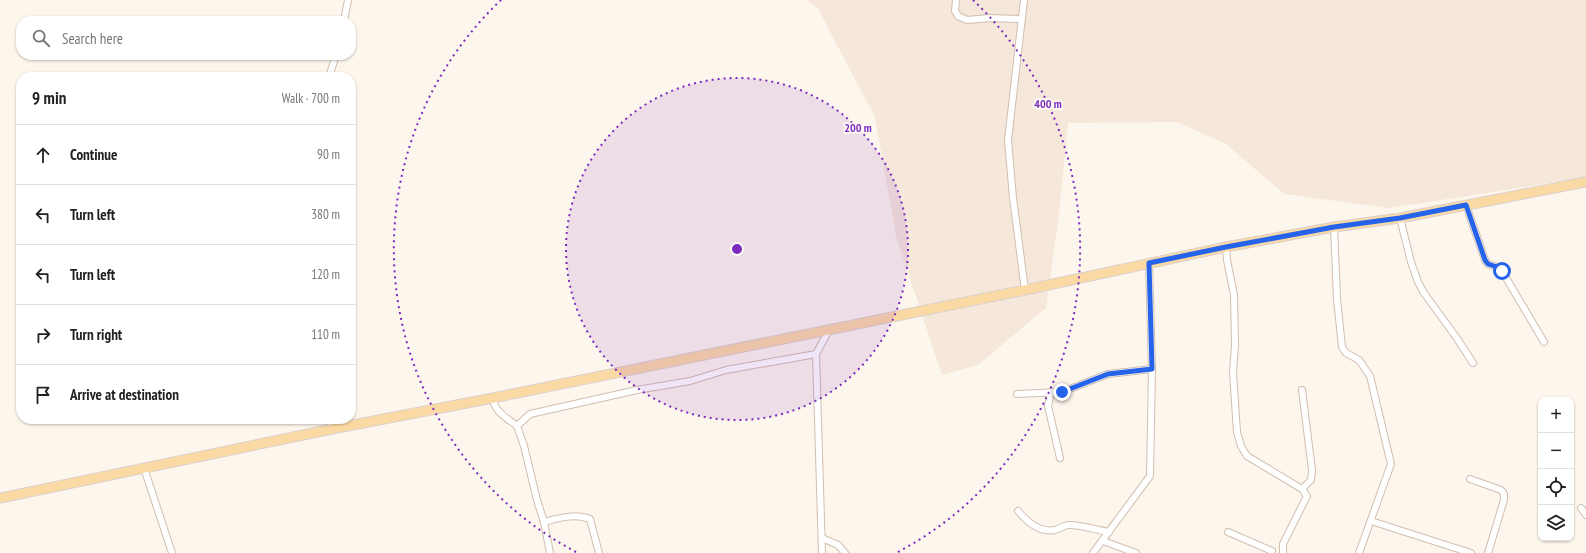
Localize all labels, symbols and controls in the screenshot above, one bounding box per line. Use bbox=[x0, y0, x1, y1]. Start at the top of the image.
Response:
search box bbox=[16, 16, 356, 60]
icon: search bbox=[30, 27, 52, 49]
text: Search here bbox=[62, 29, 123, 48]
text: 9 min bbox=[32, 87, 66, 109]
text: Walk · 700 m bbox=[282, 90, 340, 107]
text: 400 m bbox=[1034, 96, 1062, 111]
text: 200 m bbox=[844, 120, 872, 135]
icon: ahead bbox=[32, 144, 54, 166]
text: Continue bbox=[70, 145, 117, 164]
text: 90 m bbox=[317, 146, 340, 163]
icon: left bbox=[32, 204, 54, 226]
text: Turn left bbox=[70, 205, 115, 224]
text: 380 m bbox=[311, 206, 340, 223]
centre of rings bbox=[730, 242, 744, 256]
route start bbox=[1493, 262, 1511, 280]
icon: left bbox=[32, 264, 54, 286]
text: Turn left bbox=[70, 265, 115, 284]
text: 120 m bbox=[311, 266, 340, 283]
icon: right bbox=[32, 324, 54, 346]
text: Turn right bbox=[70, 325, 122, 344]
text: 110 m bbox=[311, 326, 340, 343]
route end bbox=[1053, 383, 1071, 401]
icon: arrive bbox=[32, 384, 54, 406]
text: Arrive at destination bbox=[70, 385, 179, 404]
map controls bbox=[1538, 397, 1574, 541]
button: + bbox=[1538, 397, 1574, 433]
button: − bbox=[1538, 433, 1574, 469]
button: locate bbox=[1538, 469, 1574, 505]
button: layers bbox=[1538, 505, 1574, 541]

